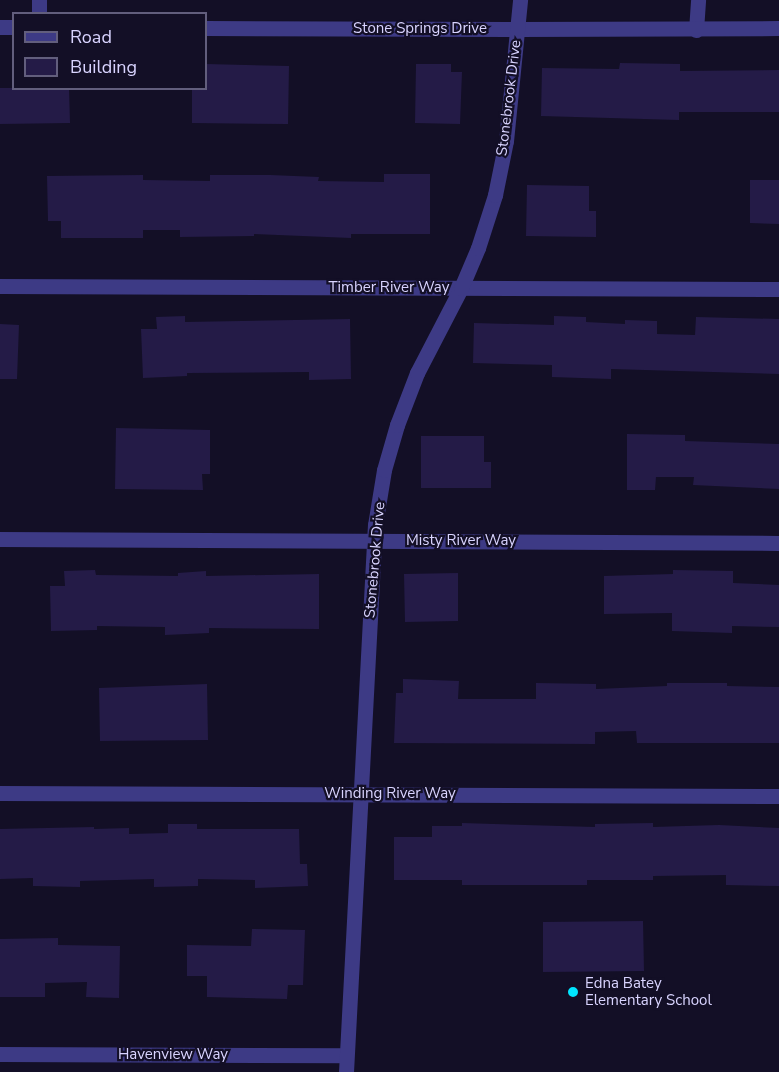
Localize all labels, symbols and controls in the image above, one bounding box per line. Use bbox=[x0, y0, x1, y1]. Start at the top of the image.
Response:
legend bbox=[12, 12, 207, 90]
street label: Stone Springs Drive bbox=[353, 20, 487, 38]
text: Road bbox=[70, 25, 112, 49]
street label: Stonebrook Drive bbox=[493, 39, 525, 157]
text: Building bbox=[70, 55, 137, 79]
street label: Timber River Way bbox=[329, 279, 449, 297]
street label: Stonebrook Drive bbox=[361, 501, 389, 619]
street label: Misty River Way bbox=[406, 532, 516, 550]
street label: Winding River Way bbox=[324, 785, 456, 803]
place label: Edna Batey Elementary School bbox=[585, 974, 712, 1009]
marker: Edna Batey Elementary School bbox=[566, 985, 580, 999]
street label: Havenview Way bbox=[118, 1046, 228, 1064]

